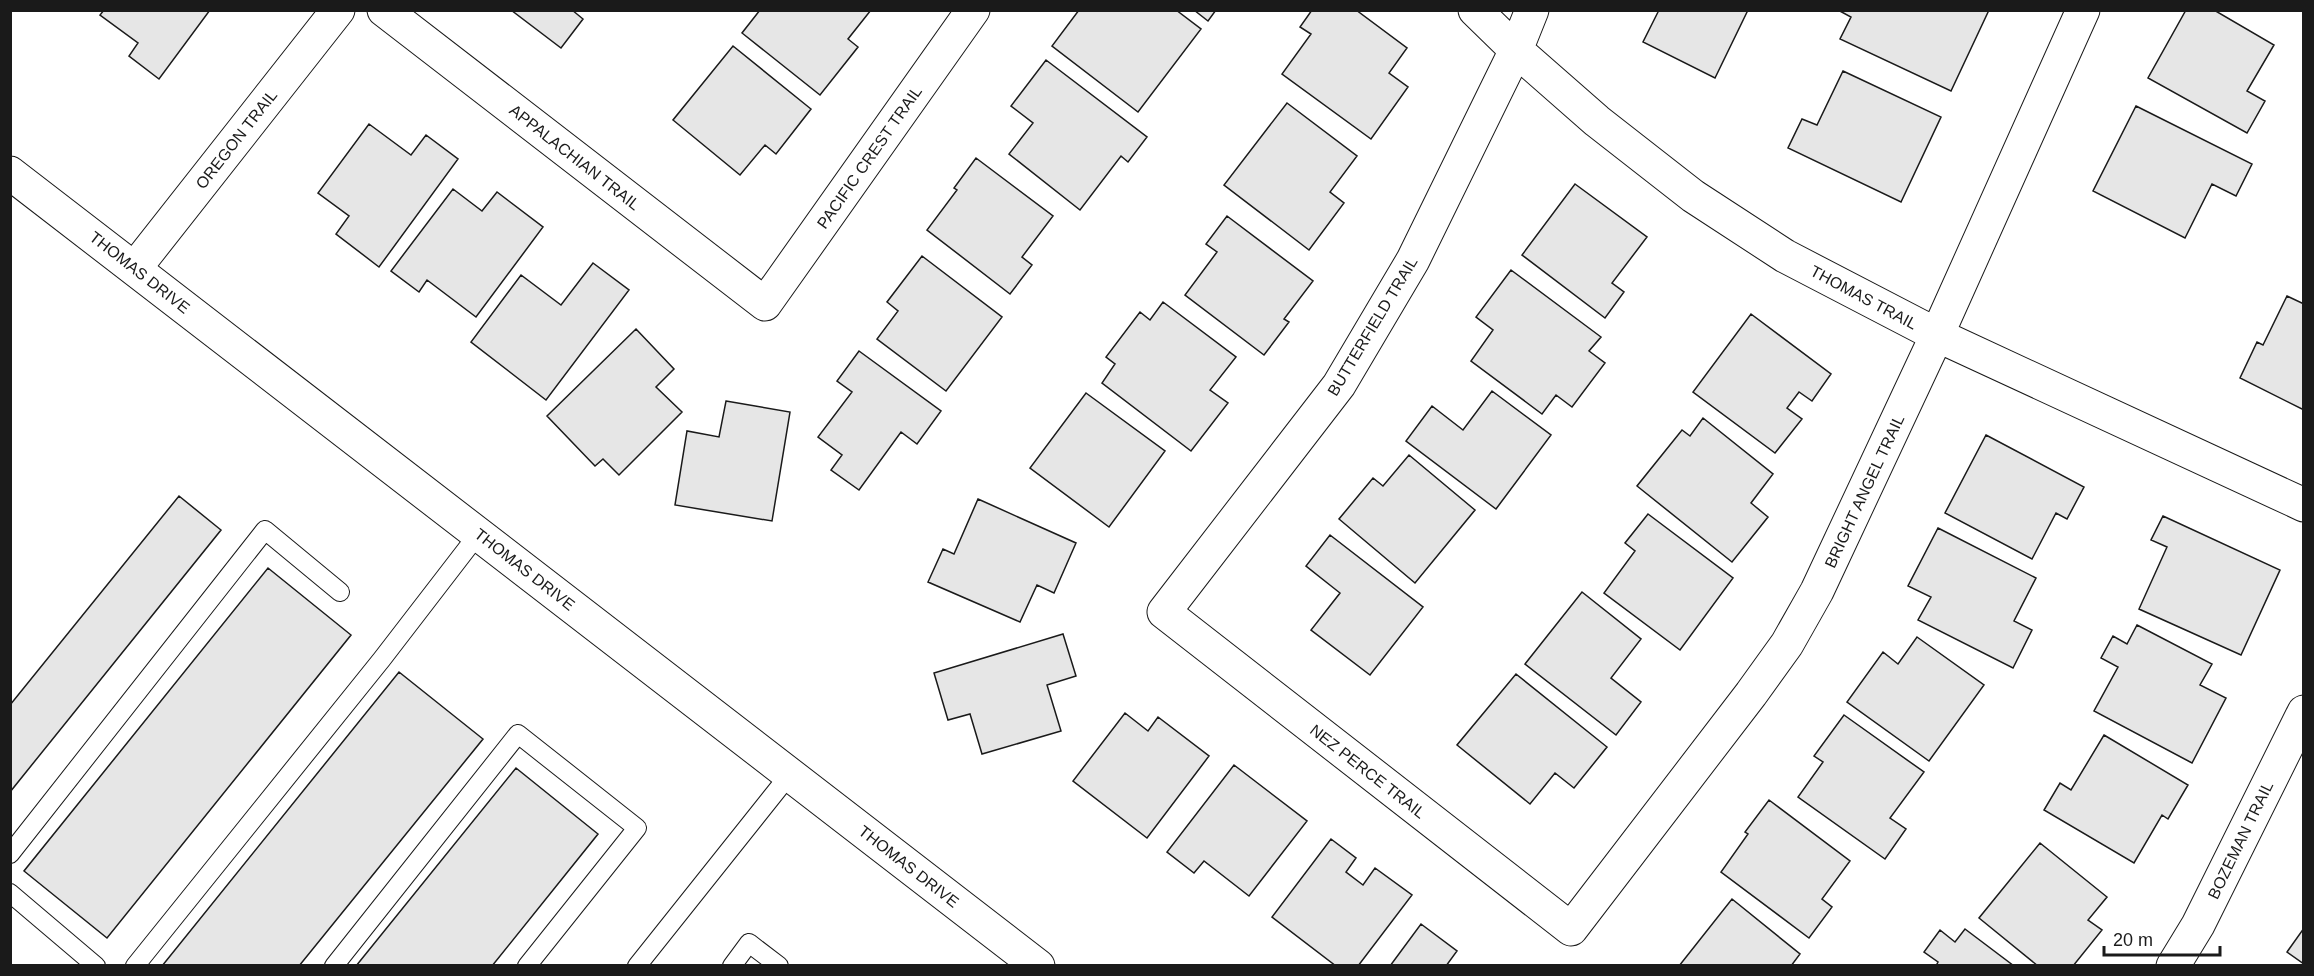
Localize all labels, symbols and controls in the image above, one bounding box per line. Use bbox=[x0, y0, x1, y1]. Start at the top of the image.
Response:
street label: PACIFIC CREST TRAIL bbox=[814, 83, 925, 232]
street label: OREGON TRAIL bbox=[193, 86, 280, 192]
street label: APPALACHIAN TRAIL bbox=[506, 101, 643, 214]
street label: THOMAS DRIVE bbox=[86, 228, 193, 317]
street label: BUTTERFIELD TRAIL bbox=[1324, 254, 1421, 399]
street label: THOMAS TRAIL bbox=[1808, 262, 1920, 333]
street label: BRIGHT ANGEL TRAIL bbox=[1821, 412, 1907, 570]
street label: THOMAS DRIVE bbox=[471, 525, 578, 614]
street label: NEZ PERCE TRAIL bbox=[1307, 721, 1429, 822]
street label: BOZEMAN TRAIL bbox=[2205, 779, 2276, 902]
street label: THOMAS DRIVE bbox=[855, 822, 962, 911]
scale bar bbox=[2104, 919, 2220, 957]
text: 20 m bbox=[2113, 930, 2153, 950]

